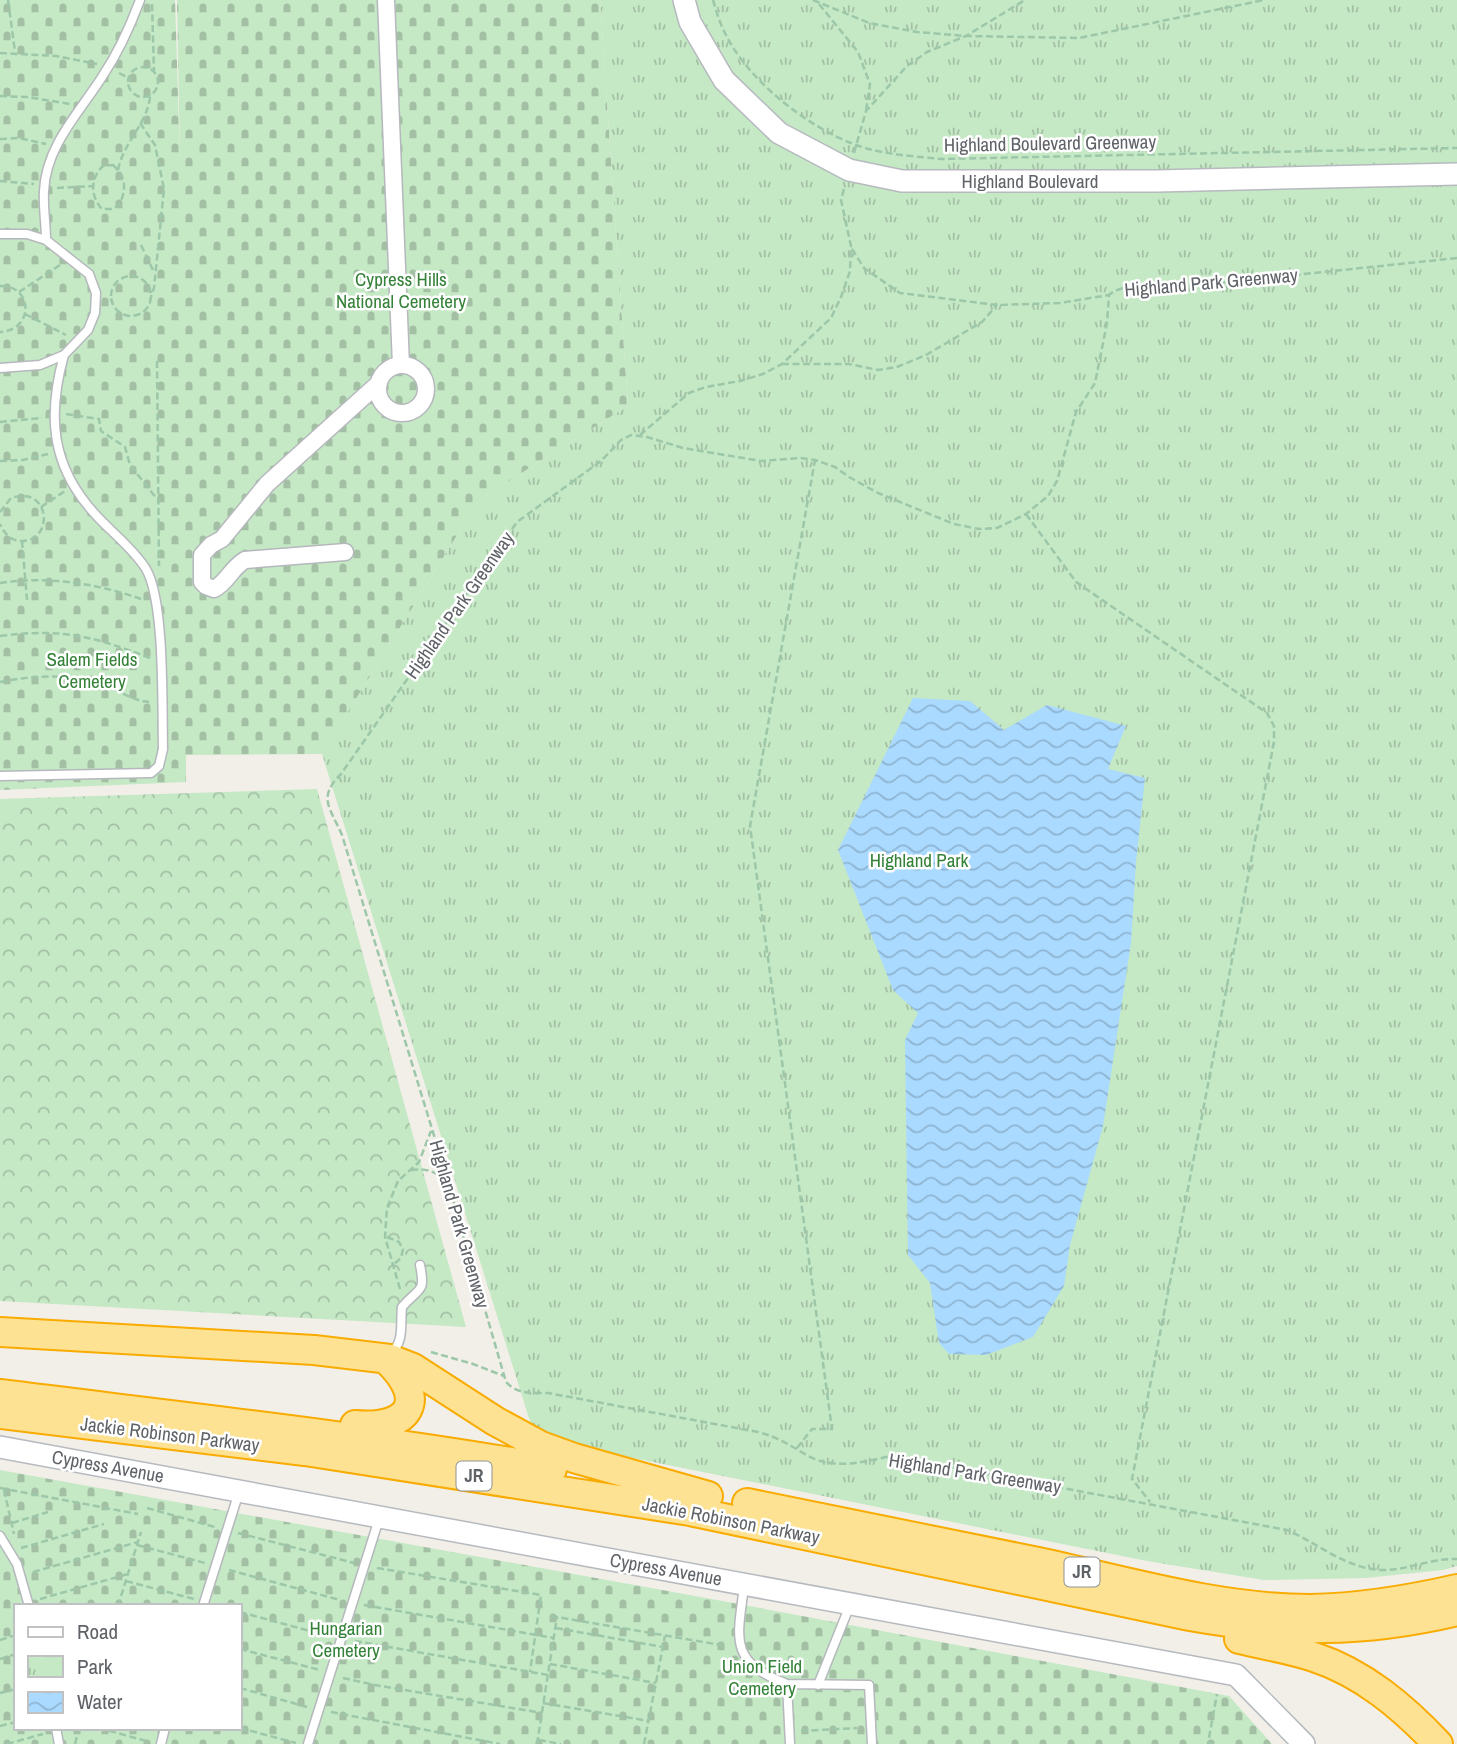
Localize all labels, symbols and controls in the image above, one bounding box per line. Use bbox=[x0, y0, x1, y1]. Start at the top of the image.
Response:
street label: Highland Boulevard Greenway bbox=[944, 128, 1157, 158]
street label: Highland Boulevard bbox=[962, 168, 1098, 194]
street label: Highland Park Greenway bbox=[1123, 261, 1299, 303]
park label: Cypress Hills National Cemetery bbox=[336, 266, 466, 314]
street label: Highland Park Greenway bbox=[398, 526, 520, 684]
park label: Salem Fields Cemetery bbox=[47, 646, 138, 694]
park label: Highland Park bbox=[870, 847, 969, 873]
street label: Highland Park Greenway bbox=[424, 1137, 497, 1311]
street label: Jackie Robinson Parkway bbox=[79, 1410, 261, 1458]
street label: Cypress Avenue bbox=[50, 1443, 166, 1489]
street label: Highland Park Greenway bbox=[887, 1447, 1063, 1499]
road number: JR bbox=[456, 1462, 491, 1490]
street label: Jackie Robinson Parkway bbox=[640, 1490, 822, 1550]
street label: Cypress Avenue bbox=[608, 1546, 724, 1592]
road number: JR bbox=[1064, 1558, 1100, 1587]
legend bbox=[14, 1604, 242, 1730]
park label: Hungarian Cemetery bbox=[310, 1615, 382, 1663]
text: Road bbox=[77, 1617, 118, 1646]
text: Park bbox=[77, 1652, 113, 1681]
park label: Union Field Cemetery bbox=[722, 1653, 802, 1701]
text: Water bbox=[77, 1687, 123, 1716]

